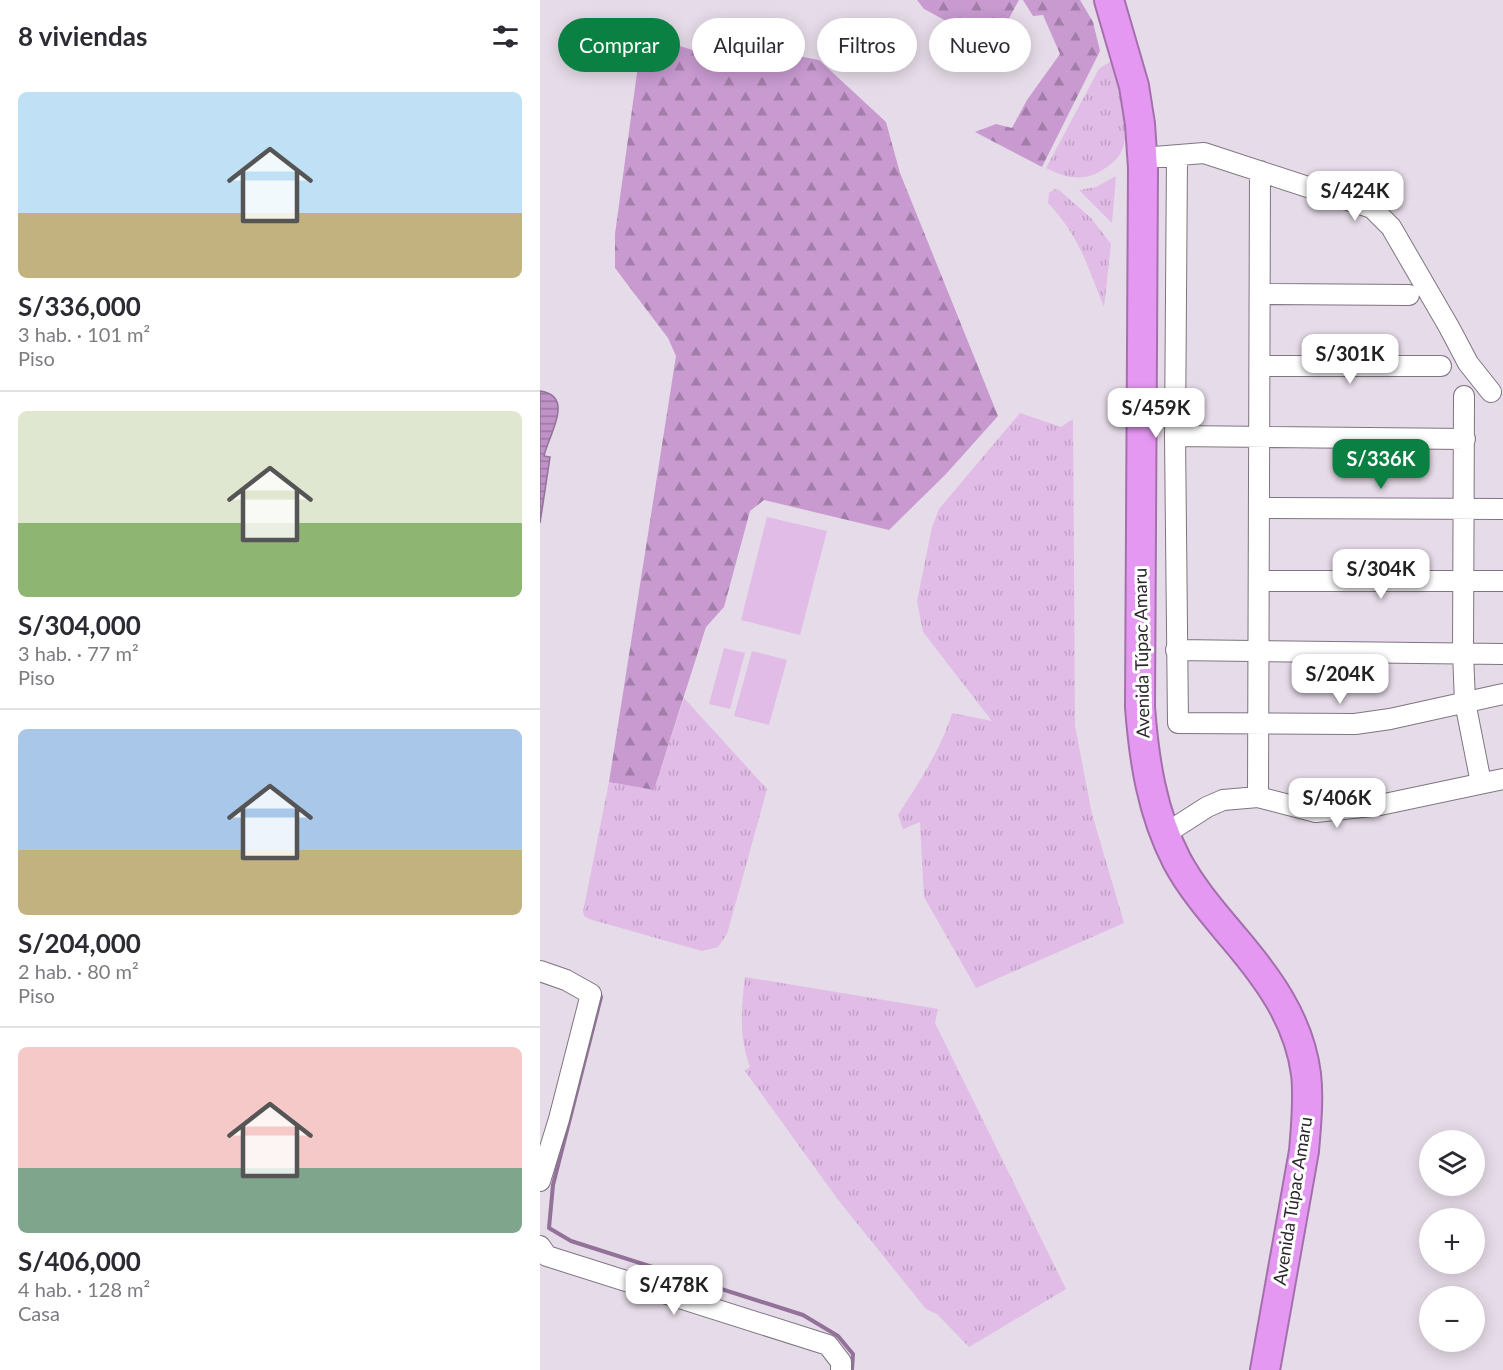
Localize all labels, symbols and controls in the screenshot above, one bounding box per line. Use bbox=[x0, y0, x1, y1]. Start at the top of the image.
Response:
chip: Comprar bbox=[558, 18, 680, 72]
chip: Alquilar bbox=[692, 18, 805, 72]
chip: Filtros bbox=[817, 18, 917, 72]
chip: Nuevo bbox=[929, 18, 1031, 72]
text: 8 viviendas bbox=[18, 20, 147, 52]
icon: filters bbox=[489, 20, 522, 53]
icon: home bbox=[216, 131, 324, 239]
pin: S/424K bbox=[1306, 171, 1404, 222]
text: S/424K bbox=[1321, 178, 1389, 202]
text: S/336,000 bbox=[18, 290, 141, 322]
text: 3 hab. · 101 m² bbox=[18, 322, 150, 346]
pin: S/301K bbox=[1301, 334, 1399, 385]
text: S/301K bbox=[1316, 341, 1384, 365]
text: Piso bbox=[18, 346, 55, 370]
pin: S/459K bbox=[1107, 388, 1205, 439]
text: S/459K bbox=[1122, 395, 1190, 419]
pin: S/336K bbox=[1332, 439, 1430, 490]
text: S/336K bbox=[1347, 446, 1415, 470]
icon: home bbox=[216, 450, 324, 558]
pin: S/304K bbox=[1332, 549, 1430, 600]
text: S/304K bbox=[1347, 556, 1415, 580]
street label: Avenida Túpac Amaru bbox=[1129, 568, 1153, 738]
text: S/304,000 bbox=[18, 609, 141, 641]
text: 3 hab. · 77 m² bbox=[18, 641, 139, 665]
pin: S/204K bbox=[1291, 654, 1389, 705]
text: S/204K bbox=[1306, 661, 1374, 685]
text: Piso bbox=[18, 665, 55, 689]
icon: home bbox=[216, 768, 324, 876]
pin: S/406K bbox=[1288, 778, 1386, 829]
text: S/406K bbox=[1303, 785, 1371, 809]
text: S/204,000 bbox=[18, 927, 141, 959]
text: 2 hab. · 80 m² bbox=[18, 959, 139, 983]
text: Piso bbox=[18, 983, 55, 1007]
icon: home bbox=[216, 1086, 324, 1194]
street label: Avenida Túpac Amaru bbox=[1268, 1115, 1316, 1287]
map controls bbox=[1419, 1130, 1485, 1352]
button: layers bbox=[1419, 1130, 1485, 1196]
button: + bbox=[1419, 1208, 1485, 1274]
text: S/406,000 bbox=[18, 1245, 141, 1277]
pin: S/478K bbox=[625, 1265, 723, 1316]
text: S/478K bbox=[640, 1272, 708, 1296]
text: 4 hab. · 128 m² bbox=[18, 1277, 150, 1301]
button: − bbox=[1419, 1286, 1485, 1352]
text: Casa bbox=[18, 1301, 60, 1325]

